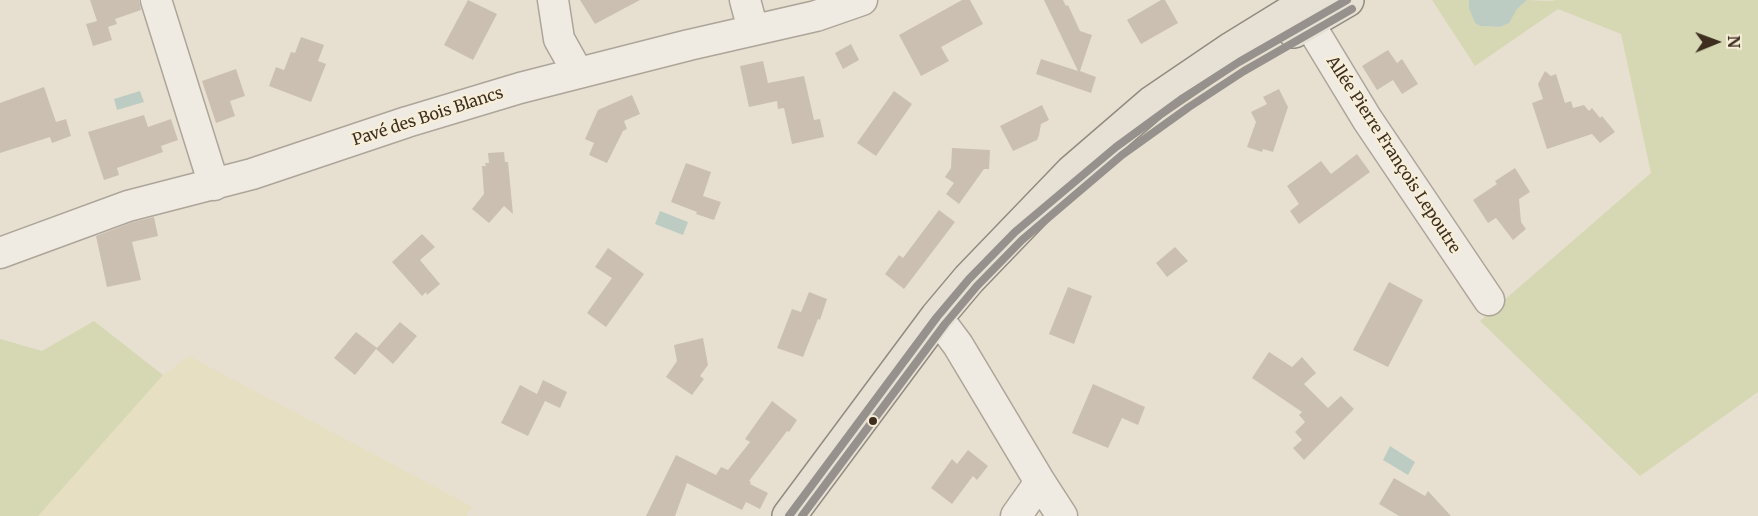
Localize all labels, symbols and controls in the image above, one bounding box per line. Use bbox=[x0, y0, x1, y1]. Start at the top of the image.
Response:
north arrow bbox=[1686, 12, 1746, 72]
text: N bbox=[1724, 35, 1744, 48]
street label: Allée Pierre François Lepoutre bbox=[1322, 53, 1464, 257]
street label: Pavé des Bois Blancs bbox=[350, 84, 506, 150]
unlabelled marker bbox=[867, 415, 879, 427]

